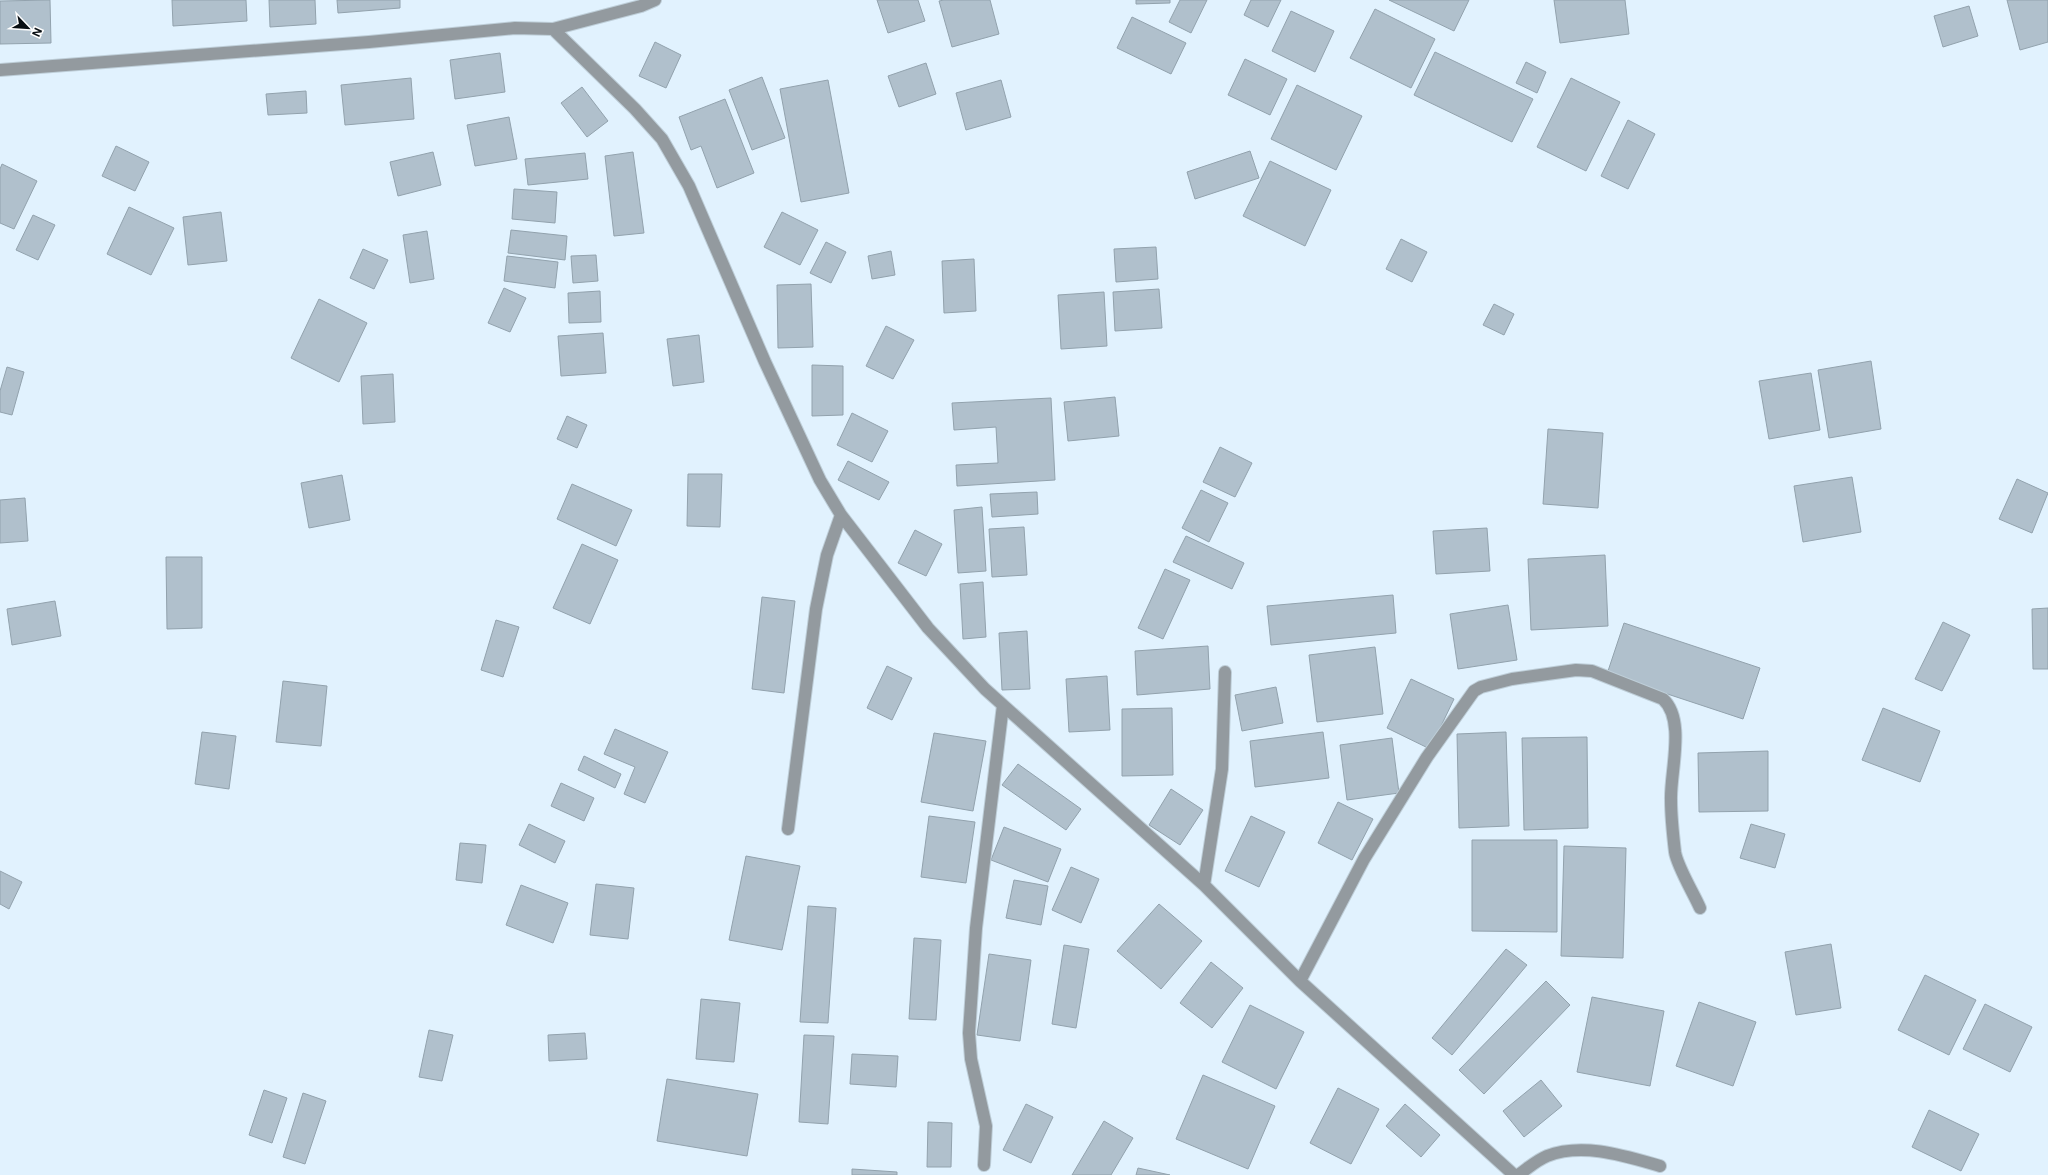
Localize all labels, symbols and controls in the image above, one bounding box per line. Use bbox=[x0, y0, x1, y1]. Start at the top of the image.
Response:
north arrow bbox=[8, 8, 48, 48]
text: N bbox=[29, 25, 45, 39]

